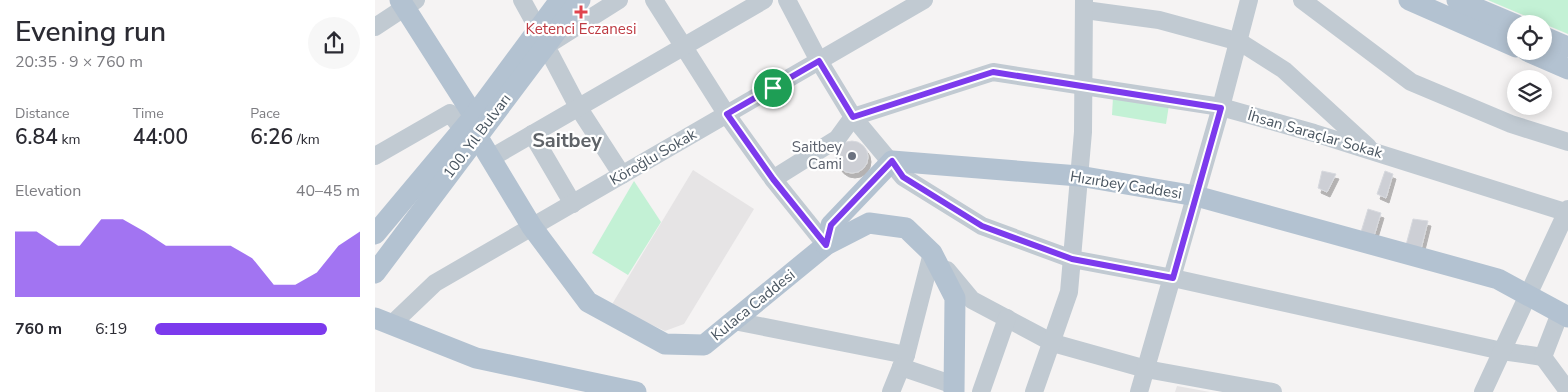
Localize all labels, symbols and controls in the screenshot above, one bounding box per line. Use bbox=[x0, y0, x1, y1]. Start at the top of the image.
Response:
marker: Ketenci Eczanesi bbox=[575, 6, 587, 18]
text: Evening run bbox=[15, 13, 166, 51]
map controls bbox=[1507, 15, 1552, 115]
button: locate bbox=[1507, 15, 1552, 60]
button: share bbox=[308, 17, 360, 69]
place label: Ketenci Eczanesi bbox=[526, 19, 636, 39]
text: 20:35 · 9 × 760 m bbox=[15, 51, 143, 73]
pin bbox=[752, 67, 794, 109]
button: layers bbox=[1507, 70, 1552, 115]
icon: arrive bbox=[759, 74, 787, 102]
street label: 100. Yıl Bulvarı bbox=[439, 90, 515, 182]
text: Distance bbox=[15, 104, 69, 123]
text: Time bbox=[133, 104, 164, 123]
text: Pace bbox=[250, 104, 280, 123]
street label: İhsan Saraçlar Sokak bbox=[1245, 105, 1385, 163]
text: 6.84 bbox=[15, 123, 58, 151]
text: 44:00 bbox=[133, 123, 188, 151]
text: 6:26 bbox=[250, 123, 293, 151]
street label: Köroğlu Sokak bbox=[606, 124, 700, 190]
district label: Saitbey bbox=[532, 127, 602, 154]
text: km bbox=[58, 130, 80, 149]
text: /km bbox=[293, 130, 320, 149]
place label: Saitbey Cami bbox=[792, 137, 842, 174]
marker: Saitbey Cami bbox=[846, 150, 858, 162]
street label: Hızırbey Caddesi bbox=[1069, 166, 1183, 204]
text: Elevation bbox=[15, 180, 81, 202]
text: 40–45 m bbox=[296, 180, 360, 202]
street label: Kulaca Caddesi bbox=[707, 265, 799, 345]
text: 760 m bbox=[15, 318, 62, 340]
text: 6:19 bbox=[95, 318, 127, 340]

